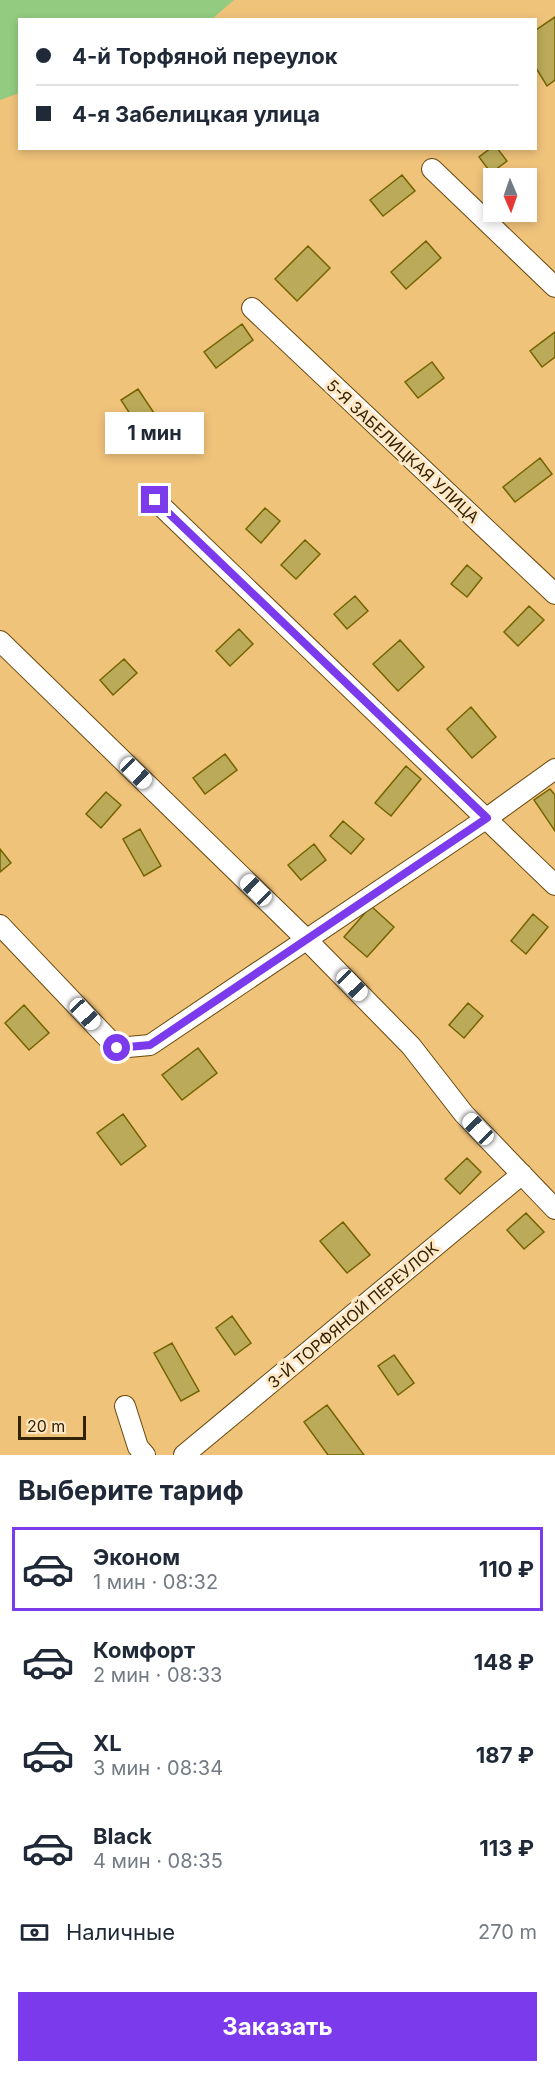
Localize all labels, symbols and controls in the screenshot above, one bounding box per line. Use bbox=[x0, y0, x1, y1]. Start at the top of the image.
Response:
text: 4-й Торфяной переулок bbox=[72, 43, 338, 69]
text: 4-я Забелицкая улица bbox=[72, 101, 320, 127]
north arrow bbox=[483, 168, 537, 222]
map controls bbox=[483, 168, 537, 222]
street label: 5-Я ЗАБЕЛИЦКАЯ УЛИЦА bbox=[322, 375, 484, 527]
callout: 1 мин bbox=[106, 413, 204, 455]
text: 1 мин bbox=[127, 421, 182, 445]
route end bbox=[141, 486, 168, 513]
car bbox=[117, 754, 155, 792]
car bbox=[237, 871, 275, 909]
car bbox=[333, 966, 371, 1004]
car bbox=[66, 995, 104, 1033]
route start bbox=[103, 1034, 130, 1061]
car bbox=[459, 1110, 497, 1148]
street label: 3-Й ТОРФЯНОЙ ПЕРЕУЛОК bbox=[264, 1238, 443, 1392]
scale bar bbox=[18, 1413, 86, 1440]
text: 20 m bbox=[27, 1416, 65, 1436]
text: Выберите тариф bbox=[18, 1474, 244, 1507]
icon: car bbox=[21, 1542, 75, 1596]
text: Эконом bbox=[93, 1544, 180, 1570]
text: 110 ₽ bbox=[479, 1556, 534, 1582]
text: 1 мин · 08:32 bbox=[93, 1570, 218, 1594]
icon: car bbox=[21, 1635, 75, 1689]
text: Комфорт bbox=[93, 1637, 195, 1663]
text: 148 ₽ bbox=[474, 1649, 534, 1675]
text: 2 мин · 08:33 bbox=[93, 1663, 222, 1687]
icon: car bbox=[21, 1728, 75, 1782]
text: XL bbox=[93, 1730, 122, 1756]
text: 187 ₽ bbox=[476, 1742, 534, 1768]
text: 3 мин · 08:34 bbox=[93, 1756, 223, 1780]
icon: car bbox=[21, 1821, 75, 1875]
text: Black bbox=[93, 1823, 152, 1849]
text: 113 ₽ bbox=[479, 1835, 534, 1861]
text: 4 мин · 08:35 bbox=[93, 1849, 223, 1873]
icon: cash bbox=[18, 1916, 51, 1949]
text: Наличные bbox=[66, 1919, 175, 1945]
text: 270 m bbox=[478, 1920, 537, 1944]
button: Заказать bbox=[18, 1992, 537, 2061]

